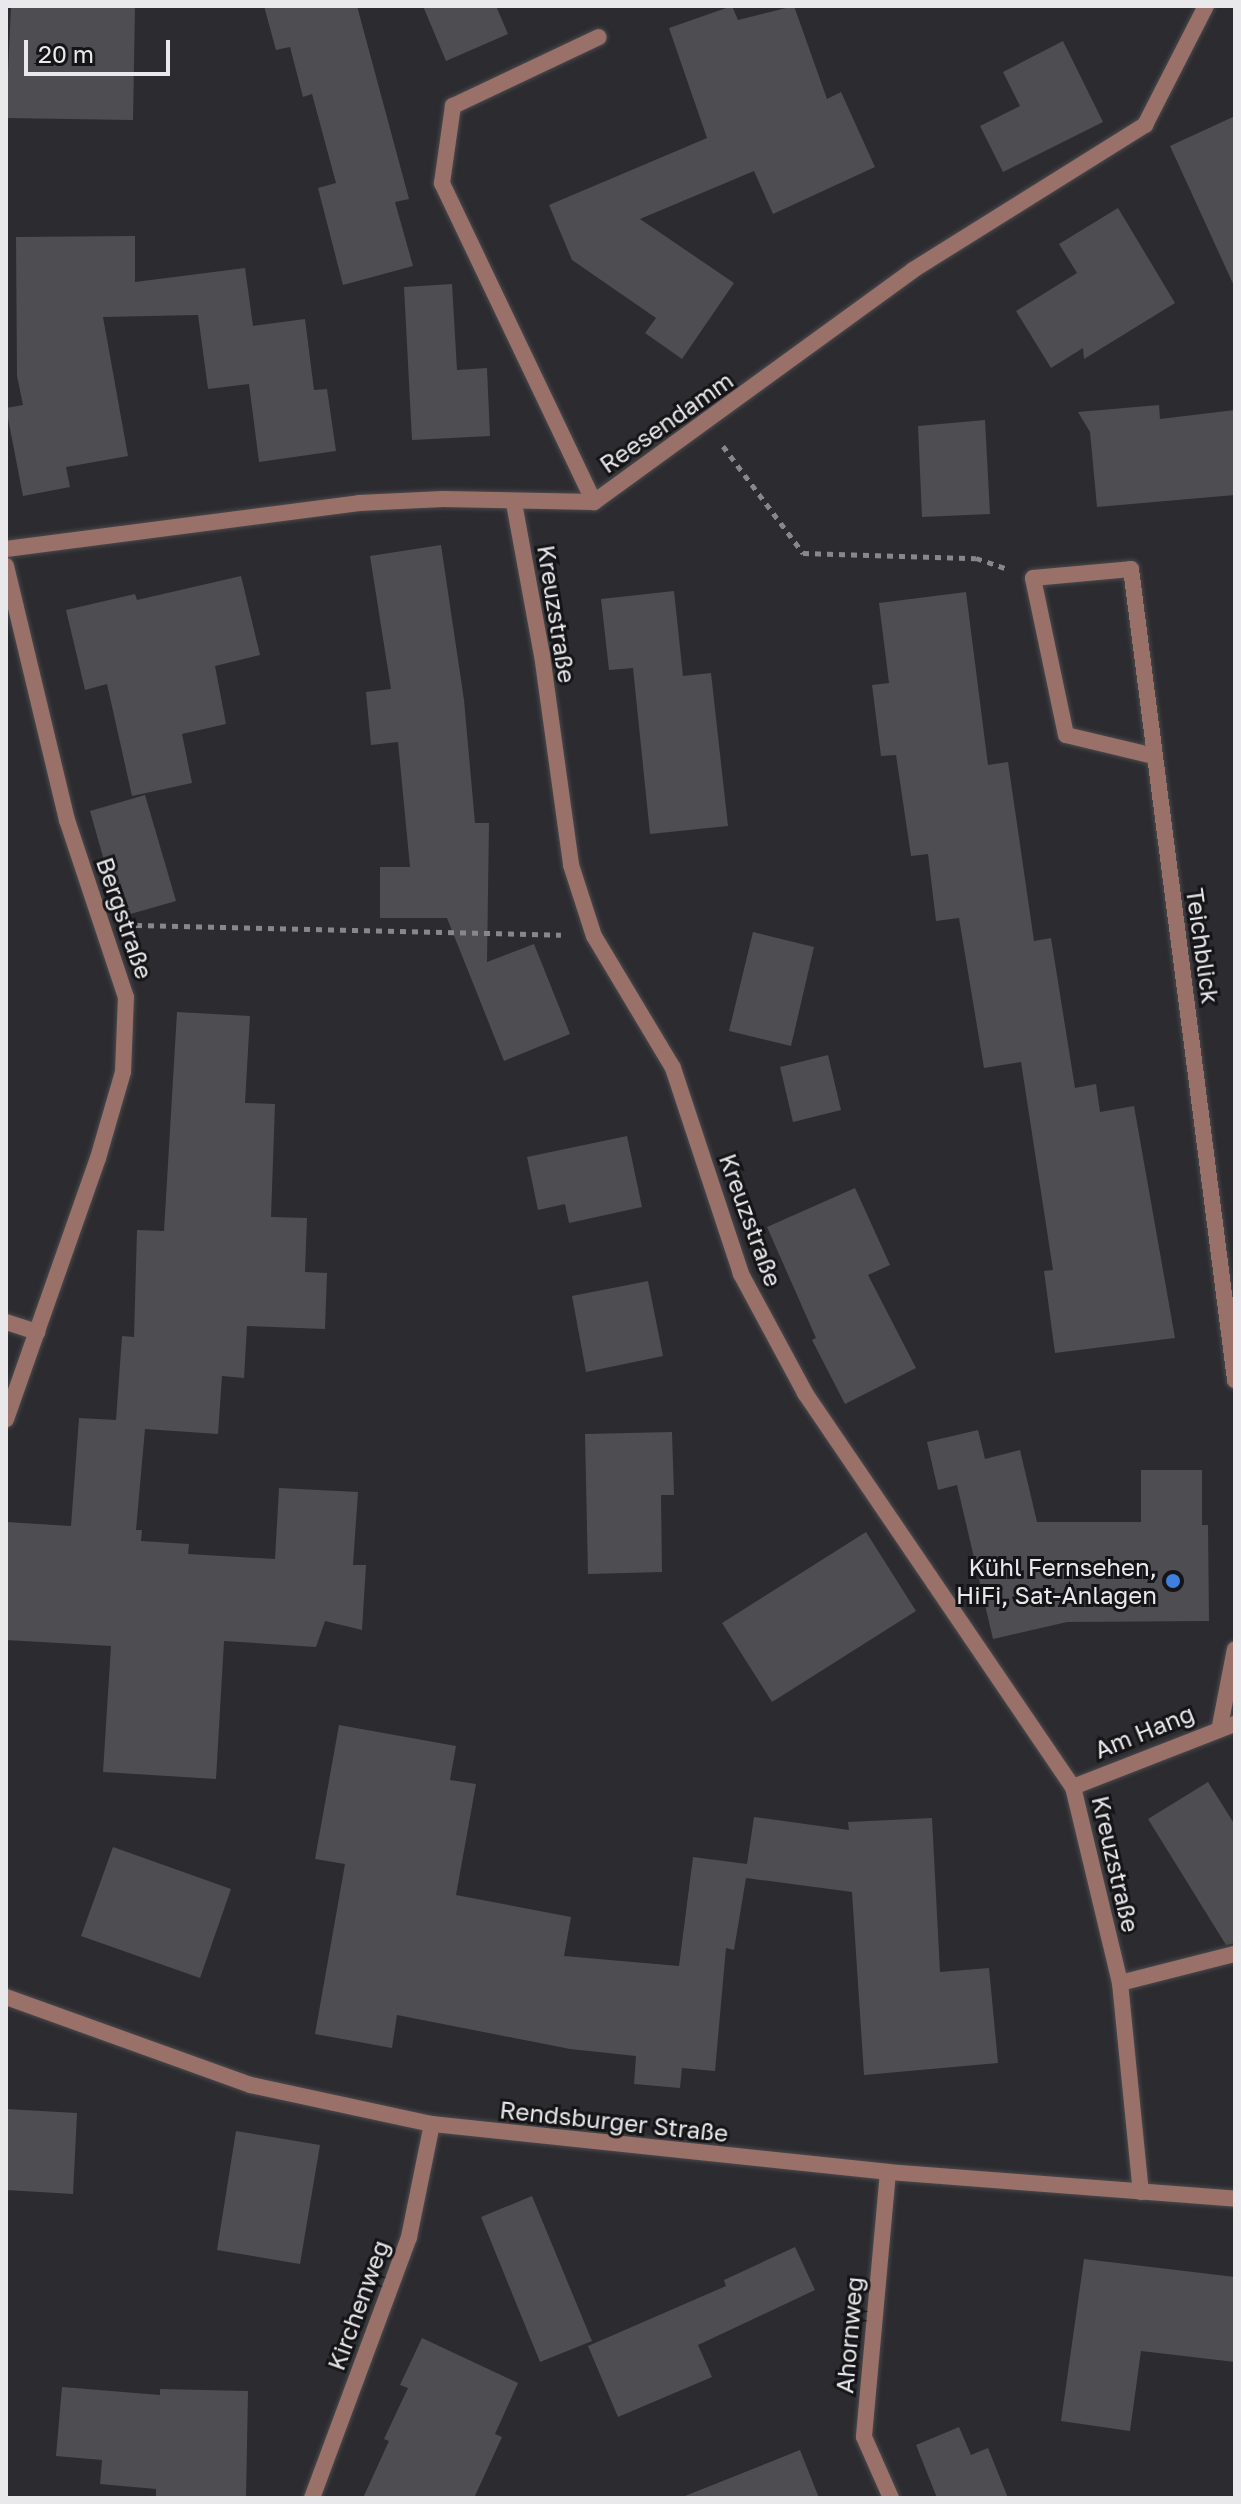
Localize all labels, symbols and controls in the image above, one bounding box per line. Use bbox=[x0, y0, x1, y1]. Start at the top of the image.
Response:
scale bar bbox=[28, 24, 174, 74]
text: 20 m bbox=[38, 39, 94, 68]
street label: Reesendamm bbox=[594, 365, 738, 479]
street label: Kreuzstraße bbox=[532, 543, 582, 685]
street label: Bergstraße bbox=[91, 853, 159, 983]
street label: Teichblick bbox=[1181, 886, 1225, 1006]
street label: Kreuzstraße bbox=[714, 1150, 788, 1290]
place label: Kühl Fernsehen, HiFi, Sat-Anlagen bbox=[956, 1553, 1157, 1609]
marker: Kühl Fernsehen, HiFi, Sat-Anlagen bbox=[1164, 1572, 1182, 1590]
street label: Am Hang bbox=[1090, 1698, 1198, 1764]
street label: Kreuzstraße bbox=[1086, 1793, 1146, 1935]
street label: Rendsburger Straße bbox=[498, 2095, 730, 2147]
street label: Kirchenweg bbox=[321, 2236, 395, 2374]
street label: Ahornweg bbox=[830, 2275, 868, 2395]

